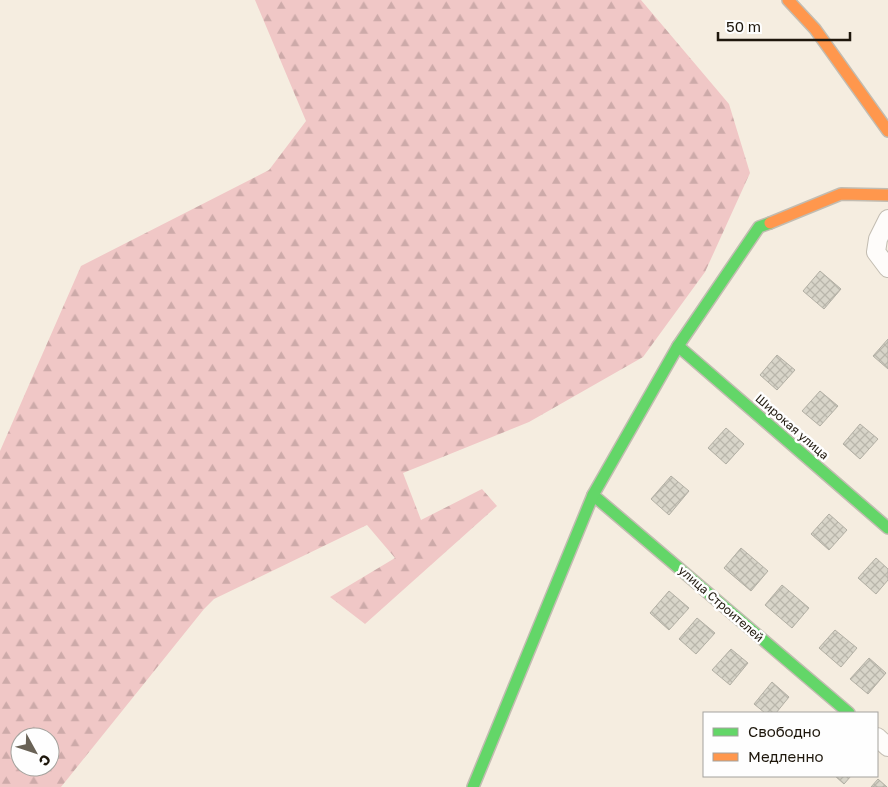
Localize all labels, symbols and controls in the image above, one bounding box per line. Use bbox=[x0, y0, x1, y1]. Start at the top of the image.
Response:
scale bar bbox=[718, 10, 850, 42]
text: 50 m bbox=[726, 17, 761, 35]
street label: Широкая улица bbox=[753, 391, 832, 462]
street label: улица Строителей bbox=[676, 563, 767, 645]
legend bbox=[703, 712, 878, 777]
text: Свободно bbox=[748, 722, 821, 740]
north arrow bbox=[10, 727, 60, 777]
text: Медленно bbox=[748, 747, 824, 765]
text: С bbox=[36, 751, 55, 770]

